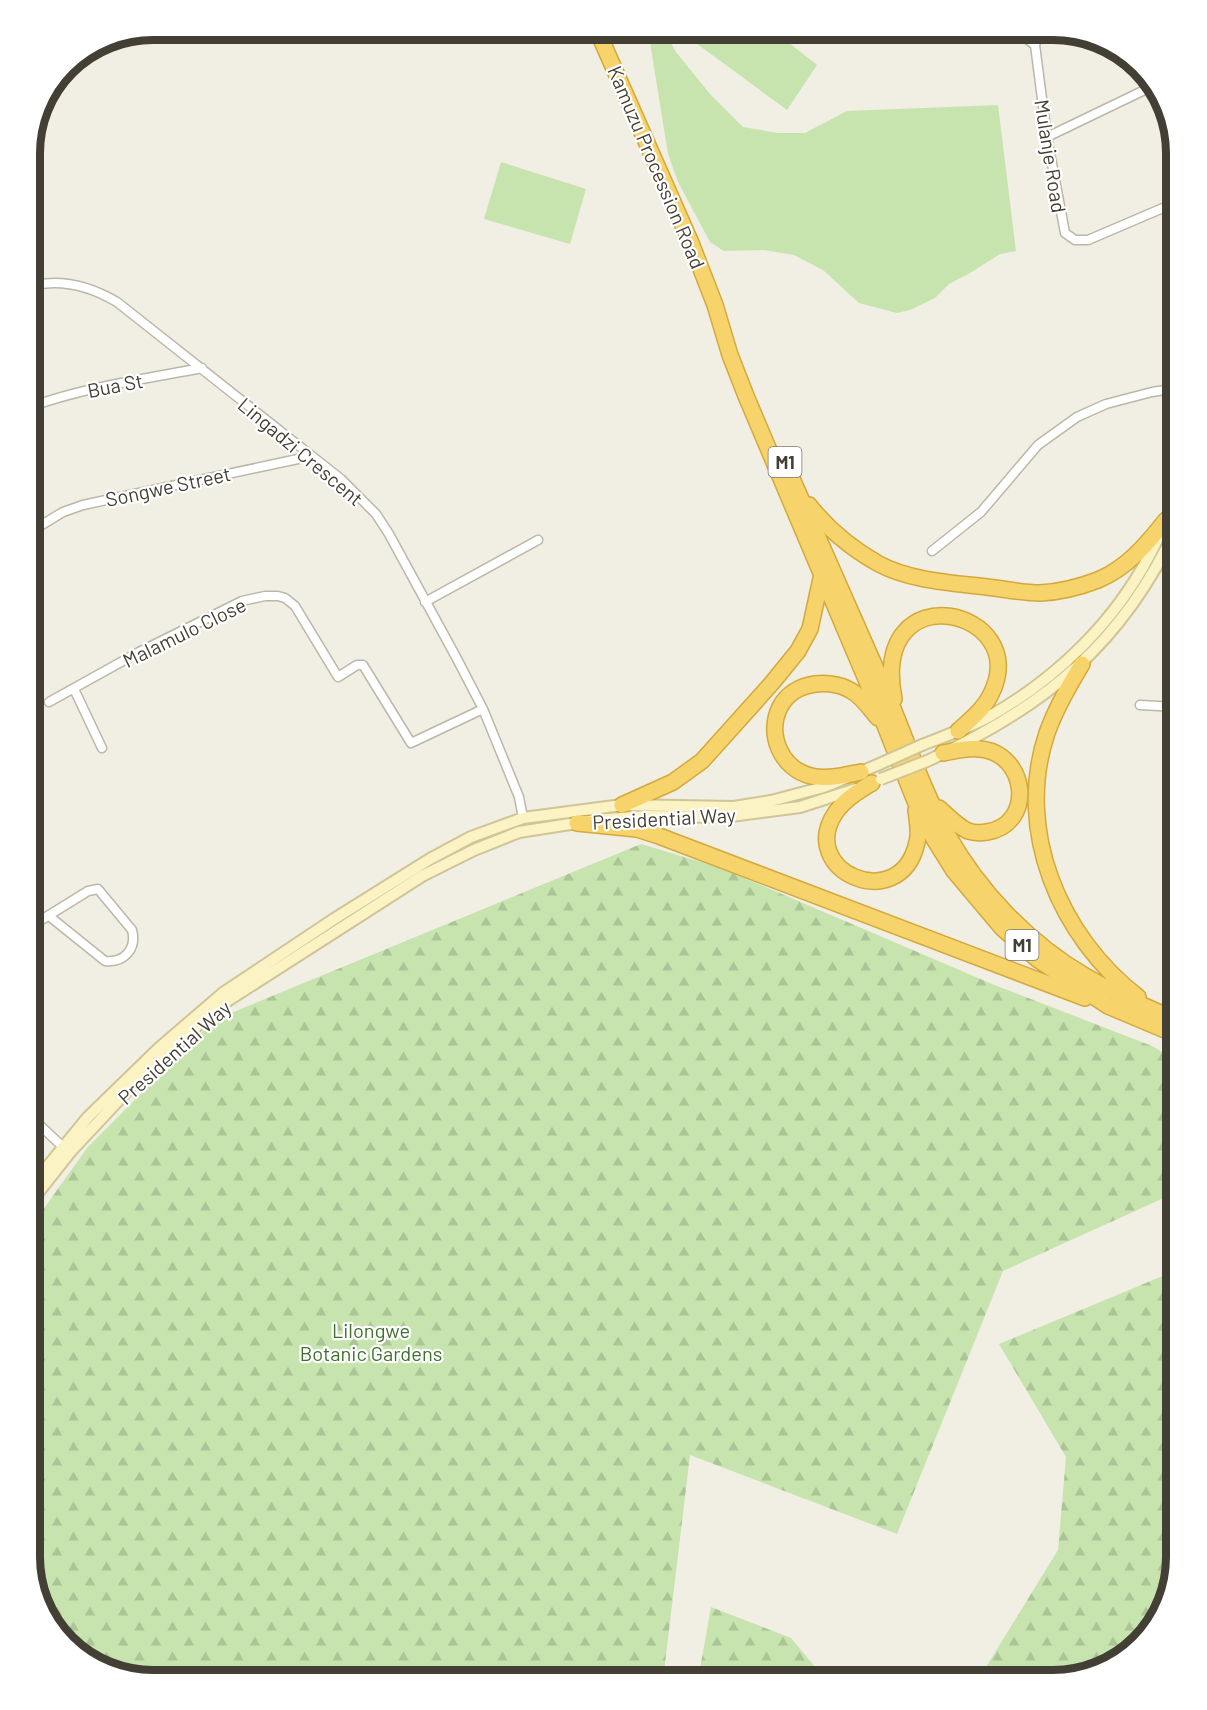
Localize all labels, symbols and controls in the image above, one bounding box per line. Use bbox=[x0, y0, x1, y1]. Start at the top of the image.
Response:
street label: Kamuzu Procession Road bbox=[603, 62, 711, 272]
street label: Mulanje Road bbox=[1030, 98, 1072, 214]
street label: Bua St bbox=[85, 368, 145, 402]
street label: Lingadzi Crescent bbox=[234, 392, 368, 510]
road number: M1 bbox=[768, 447, 802, 477]
street label: Songwe Street bbox=[103, 461, 233, 511]
street label: Malamulo Close bbox=[119, 592, 249, 672]
street label: Presidential Way bbox=[592, 802, 736, 834]
road number: M1 bbox=[1006, 930, 1038, 960]
street label: Presidential Way bbox=[113, 995, 235, 1109]
park label: Lilongwe Botanic Gardens bbox=[300, 1318, 442, 1365]

